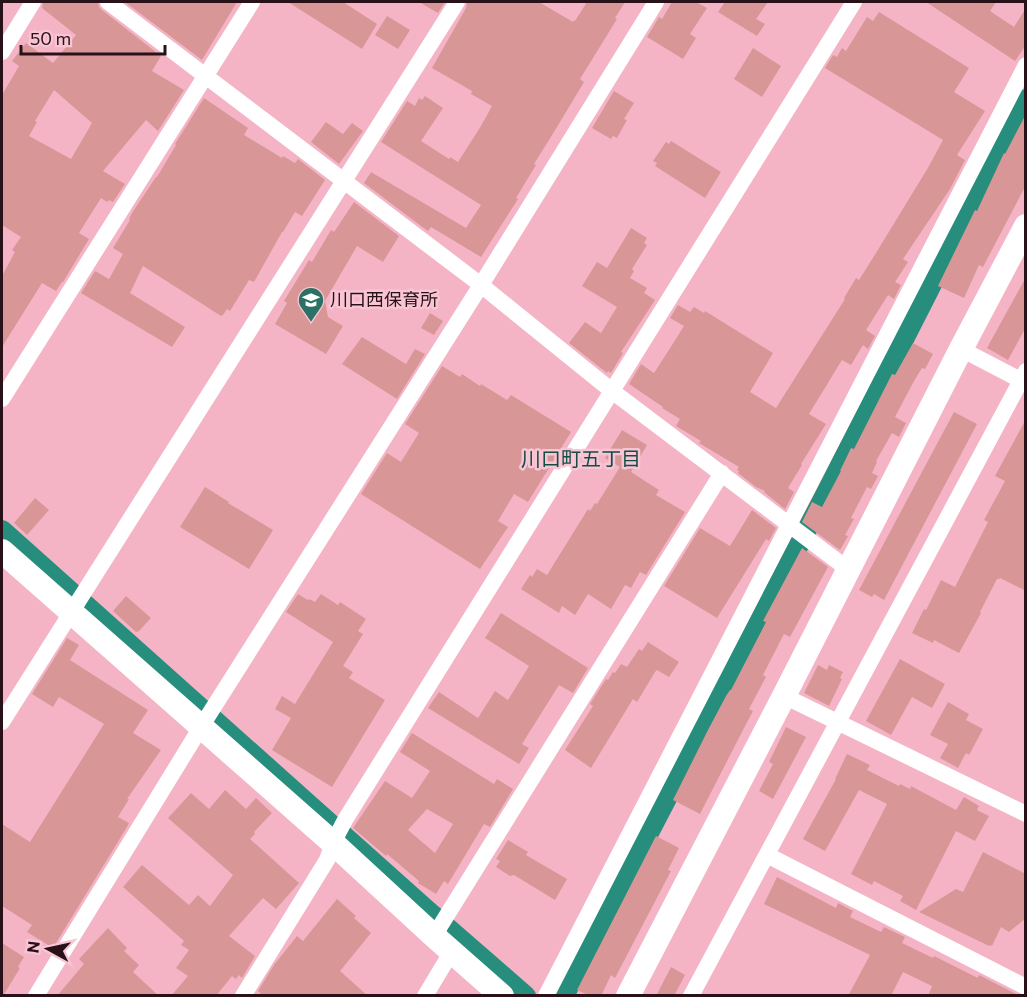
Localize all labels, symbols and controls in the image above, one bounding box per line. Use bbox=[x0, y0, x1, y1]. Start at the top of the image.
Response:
scale bar bbox=[21, 18, 165, 56]
text: 50 m bbox=[30, 27, 71, 49]
school or university icon: 川口西保育所 bbox=[296, 285, 326, 323]
place label: 川口西保育所 bbox=[330, 288, 438, 310]
district label: 川口町五丁目 bbox=[521, 446, 641, 470]
north arrow bbox=[18, 919, 78, 979]
text: N bbox=[22, 940, 43, 954]

